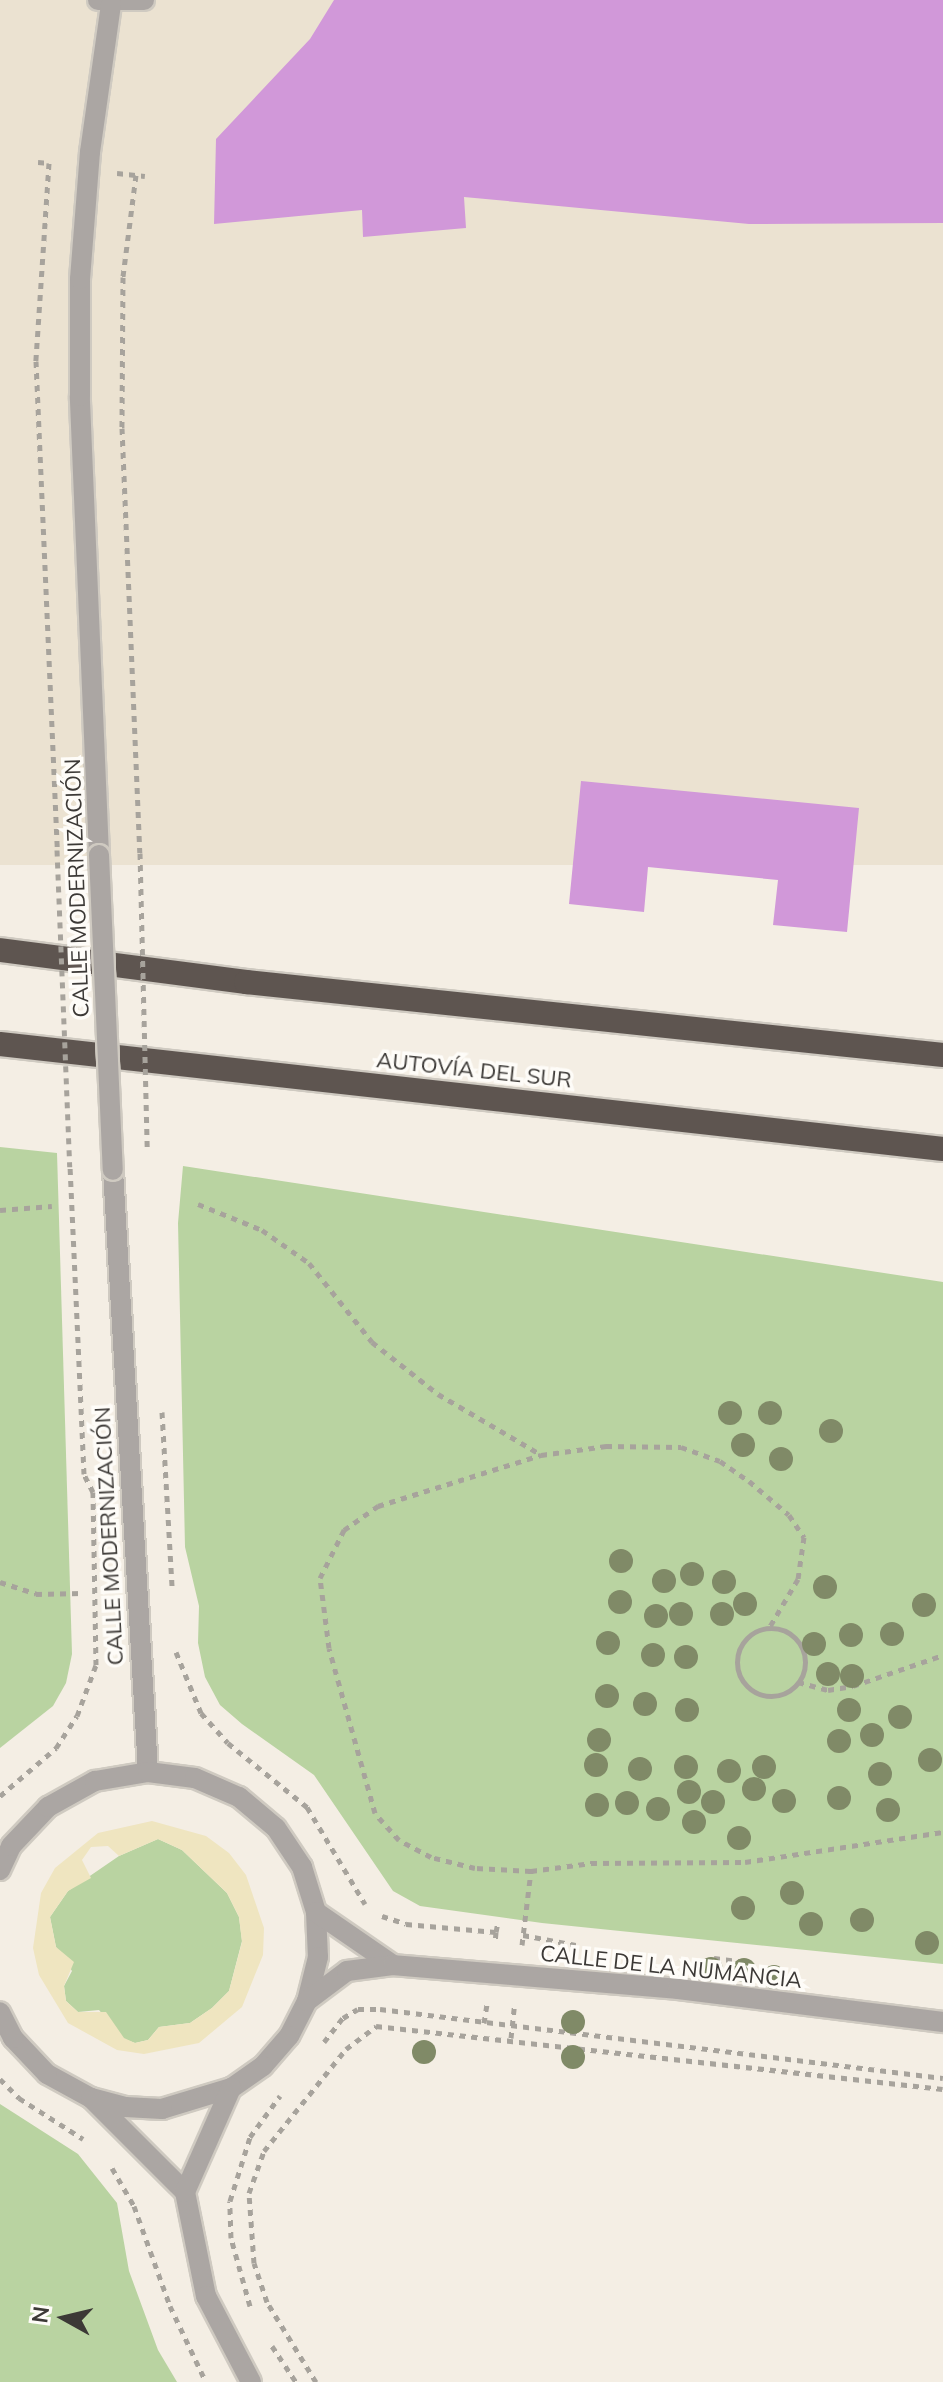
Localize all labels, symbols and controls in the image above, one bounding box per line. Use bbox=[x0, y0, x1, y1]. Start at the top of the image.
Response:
street label: CALLE MODERNIZACIÓN bbox=[59, 758, 95, 1018]
street label: AUTOVÍA DEL SUR bbox=[375, 1047, 573, 1093]
street label: CALLE MODERNIZACIÓN bbox=[89, 1406, 129, 1666]
street label: CALLE DE LA NUMANCIA bbox=[539, 1940, 803, 1994]
north arrow bbox=[24, 2278, 104, 2358]
text: N bbox=[25, 2304, 55, 2325]

